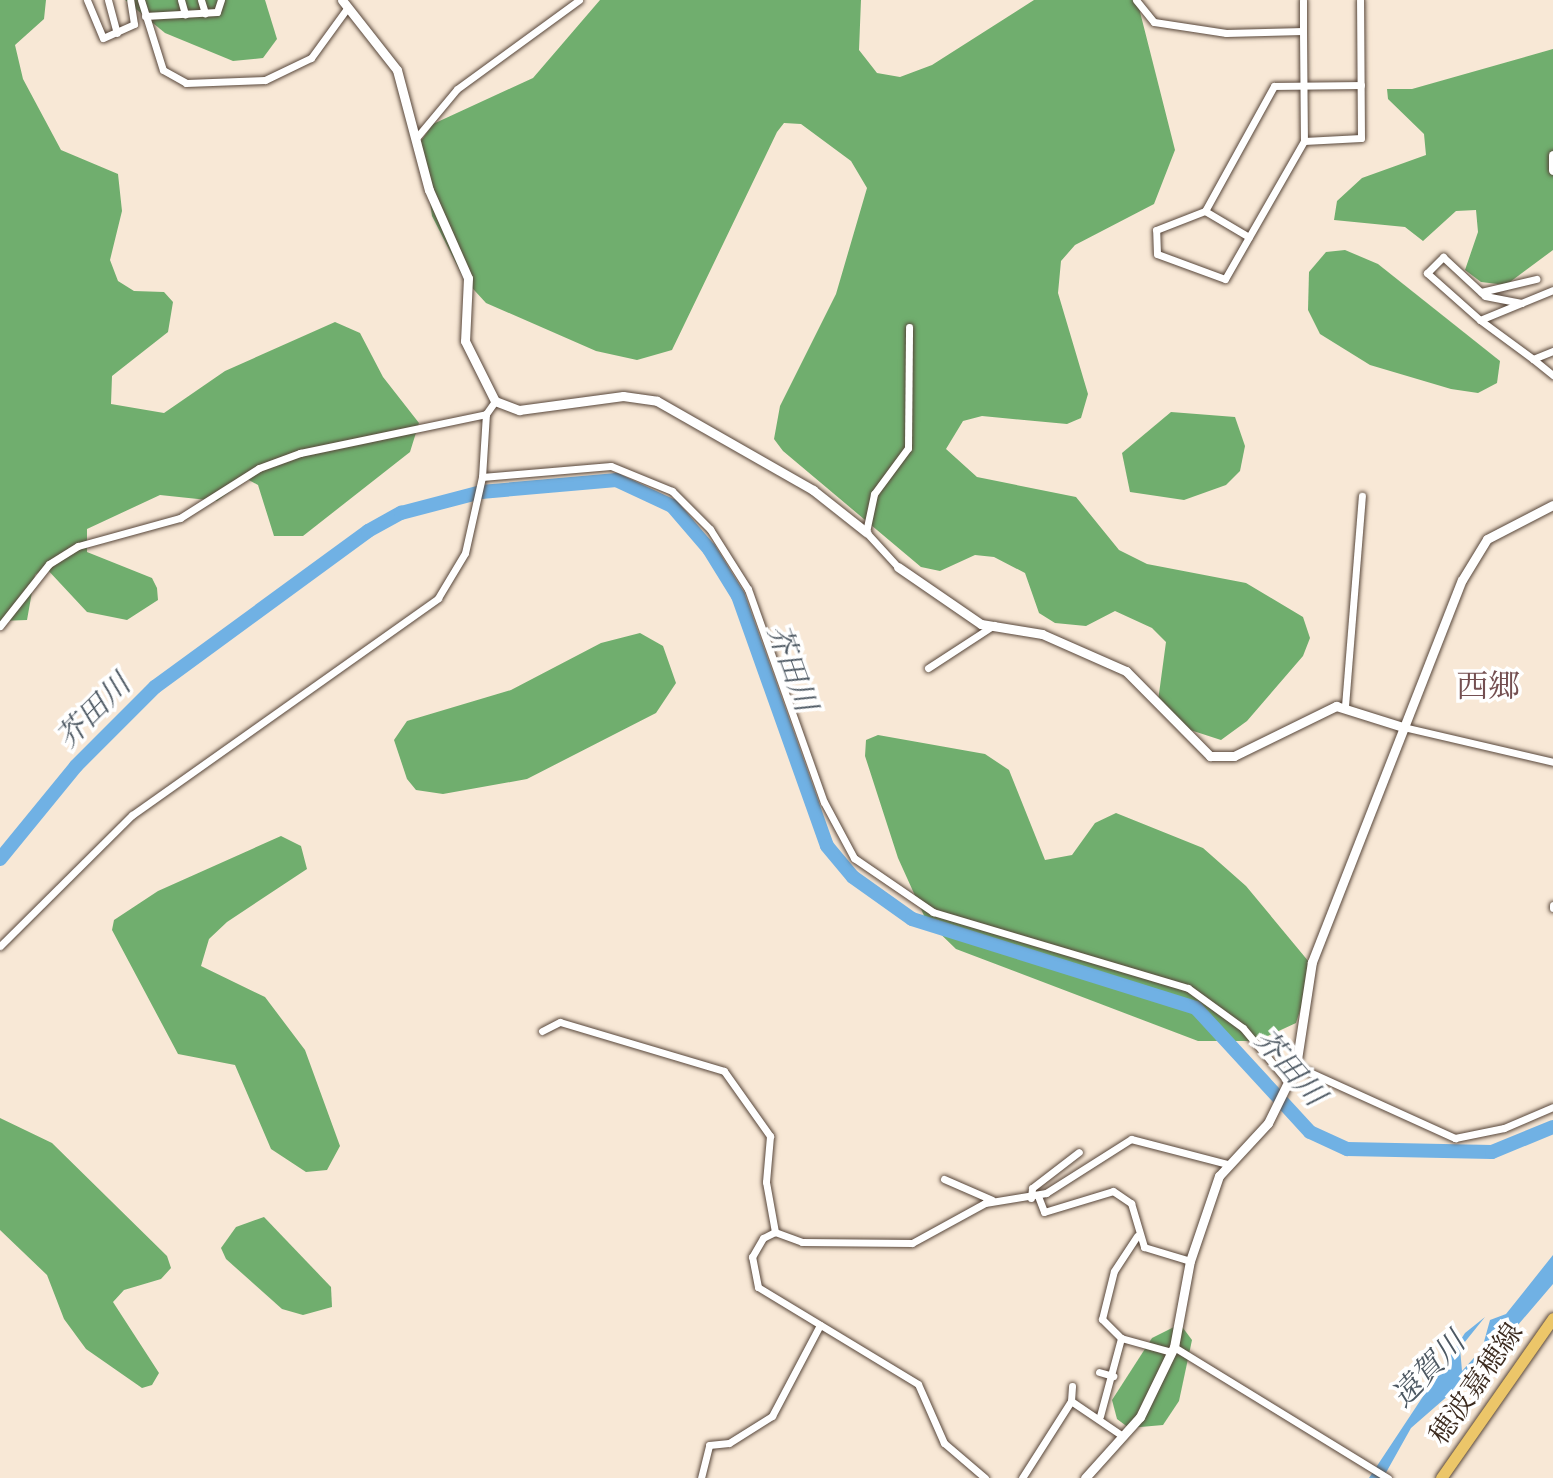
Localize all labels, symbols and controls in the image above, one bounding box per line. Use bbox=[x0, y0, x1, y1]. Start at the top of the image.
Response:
water label: 芥田川 bbox=[759, 620, 823, 716]
water label: 芥田川 bbox=[49, 667, 139, 757]
district label: 西郷 bbox=[1456, 668, 1520, 706]
water label: 芥田川 bbox=[1246, 1022, 1332, 1114]
street label: 穂波嘉穂線 bbox=[1423, 1317, 1531, 1451]
water label: 遠賀川 bbox=[1385, 1325, 1473, 1415]

